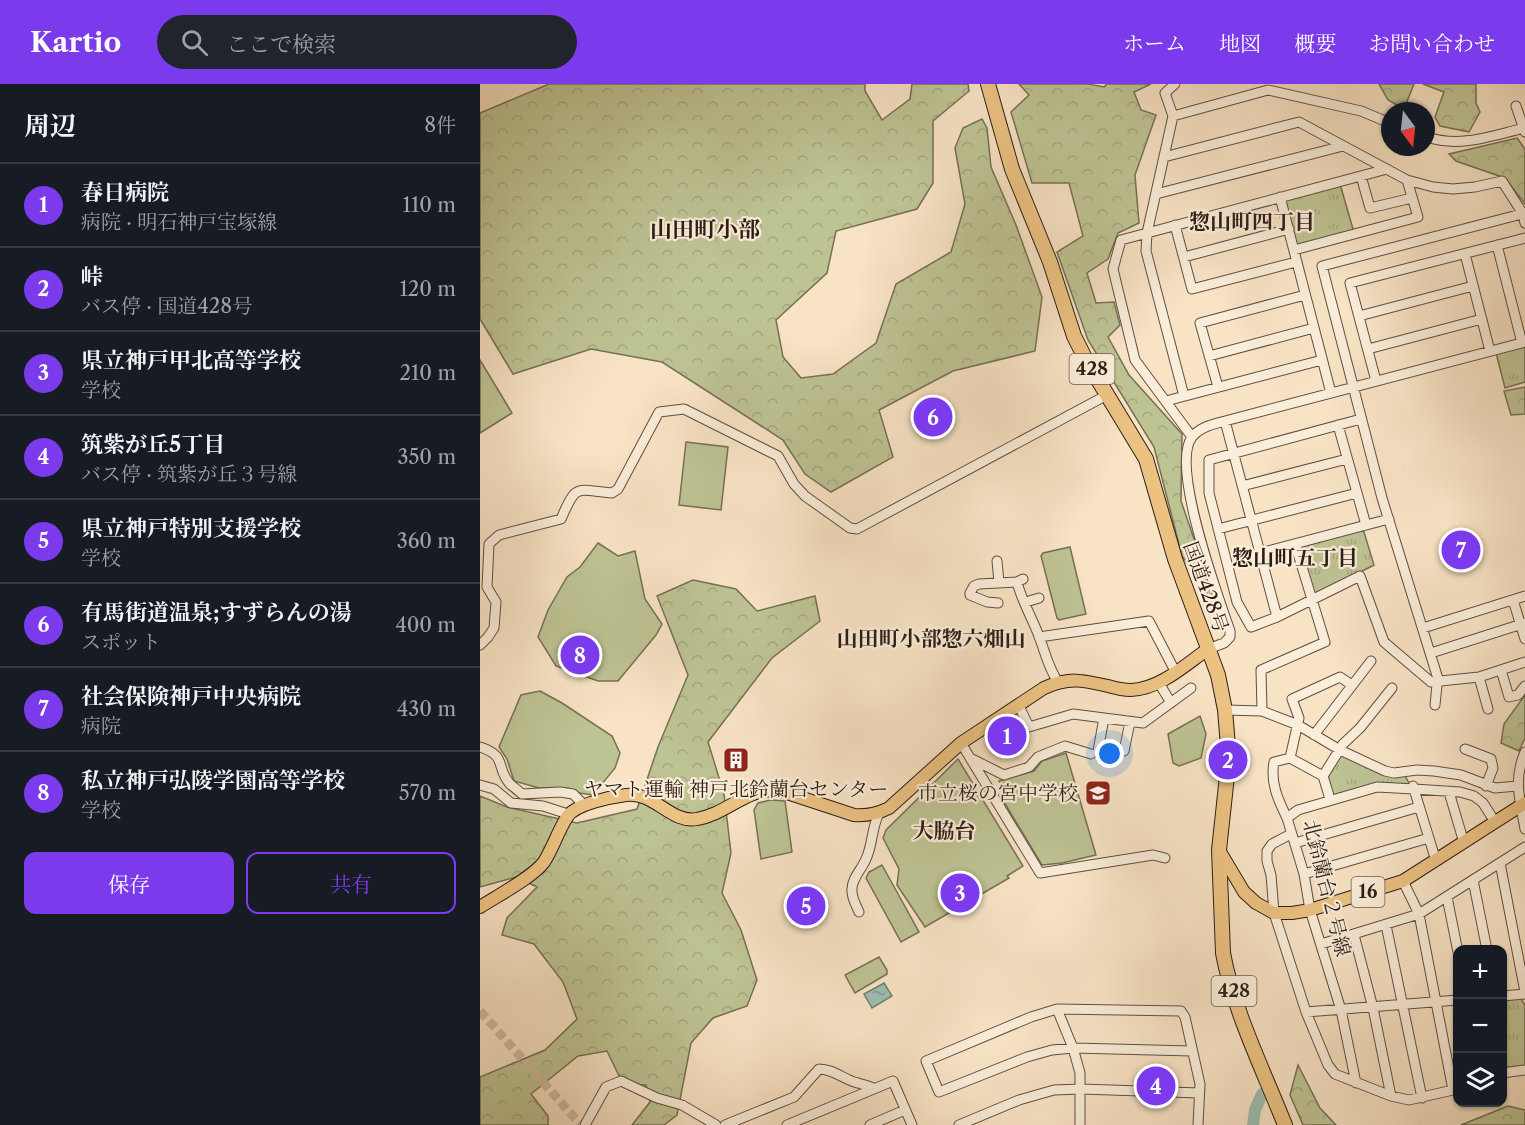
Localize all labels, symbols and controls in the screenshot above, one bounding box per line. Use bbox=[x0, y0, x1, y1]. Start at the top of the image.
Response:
search box bbox=[157, 15, 577, 69]
text: Kartio bbox=[30, 25, 121, 59]
icon: search bbox=[178, 26, 211, 59]
text: ここで検索 bbox=[226, 31, 336, 58]
text: ホーム bbox=[1123, 31, 1186, 56]
text: 地図 bbox=[1219, 31, 1261, 56]
text: 概要 bbox=[1294, 31, 1336, 56]
text: お問い合わせ bbox=[1369, 31, 1495, 56]
north arrow bbox=[1381, 102, 1435, 156]
text: 周辺 bbox=[24, 110, 76, 142]
text: 8件 bbox=[424, 113, 456, 137]
text: 春日病院 bbox=[81, 179, 169, 206]
text: 1 bbox=[39, 193, 48, 217]
text: 110 m bbox=[403, 193, 456, 217]
district label: 惣山町四丁目 bbox=[1189, 209, 1315, 234]
text: 病院 · 明石神戸宝塚線 bbox=[81, 210, 277, 234]
district label: 山田町小部 bbox=[650, 216, 760, 243]
text: 峠 bbox=[81, 263, 103, 290]
text: 2 bbox=[38, 277, 49, 301]
text: 120 m bbox=[399, 277, 456, 301]
text: バス停 · 国道428号 bbox=[81, 294, 252, 318]
text: 県立神戸甲北高等学校 bbox=[81, 347, 301, 374]
road number: 428 bbox=[1070, 354, 1114, 384]
text: 3 bbox=[38, 361, 49, 385]
text: 210 m bbox=[399, 361, 456, 385]
text: 学校 bbox=[81, 378, 121, 402]
pin: 6 bbox=[914, 394, 952, 440]
text: 筑紫が丘5丁目 bbox=[81, 431, 225, 458]
text: 4 bbox=[38, 445, 49, 469]
text: 350 m bbox=[398, 445, 456, 469]
text: バス停 · 筑紫が丘３号線 bbox=[81, 462, 297, 486]
text: 県立神戸特別支援学校 bbox=[81, 515, 301, 542]
pin: 7 bbox=[1442, 528, 1480, 572]
text: 5 bbox=[38, 529, 49, 553]
text: 360 m bbox=[397, 529, 456, 553]
street label: 国道428号 bbox=[1178, 538, 1234, 636]
district label: 惣山町五丁目 bbox=[1232, 545, 1358, 570]
text: 学校 bbox=[81, 546, 121, 570]
text: 有馬街道温泉;すずらんの湯 bbox=[81, 599, 352, 626]
text: 6 bbox=[38, 613, 49, 637]
text: 400 m bbox=[395, 613, 456, 637]
district label: 山田町小部惣六畑山 bbox=[837, 626, 1026, 651]
text: スポット bbox=[81, 630, 161, 654]
pin: 8 bbox=[560, 632, 600, 678]
text: 社会保険神戸中央病院 bbox=[81, 683, 301, 710]
text: 7 bbox=[38, 697, 49, 721]
text: 430 m bbox=[397, 697, 456, 721]
text: 病院 bbox=[81, 714, 121, 738]
pin: 1 bbox=[988, 714, 1026, 758]
pin: 2 bbox=[1208, 738, 1248, 782]
your location bbox=[1095, 739, 1124, 768]
building icon: ヤマト運輸 神戸北鈴蘭台センター bbox=[721, 745, 751, 775]
text: 私立神戸弘陵学園高等学校 bbox=[81, 767, 345, 794]
place label: ヤマト運輸 神戸北鈴蘭台センター bbox=[584, 777, 888, 801]
school or university icon: 市立桜の宮中学校 bbox=[1083, 778, 1113, 808]
text: 8 bbox=[37, 781, 50, 805]
text: 570 m bbox=[399, 781, 456, 805]
place label: 市立桜の宮中学校 bbox=[918, 781, 1078, 805]
text: 学校 bbox=[81, 798, 121, 822]
street label: 北鈴蘭台２号線 bbox=[1298, 817, 1356, 959]
district label: 大脇台 bbox=[913, 818, 976, 843]
button: 保存 bbox=[24, 852, 234, 914]
button: 共有 bbox=[246, 852, 456, 914]
pin: 3 bbox=[940, 870, 980, 916]
road number: 16 bbox=[1352, 877, 1384, 907]
pin: 5 bbox=[786, 884, 826, 928]
map controls bbox=[1453, 945, 1507, 1107]
button: + bbox=[1453, 945, 1507, 999]
road number: 428 bbox=[1212, 976, 1257, 1006]
button: − bbox=[1453, 999, 1507, 1053]
button: layers bbox=[1453, 1053, 1507, 1107]
pin: 4 bbox=[1136, 1064, 1176, 1108]

